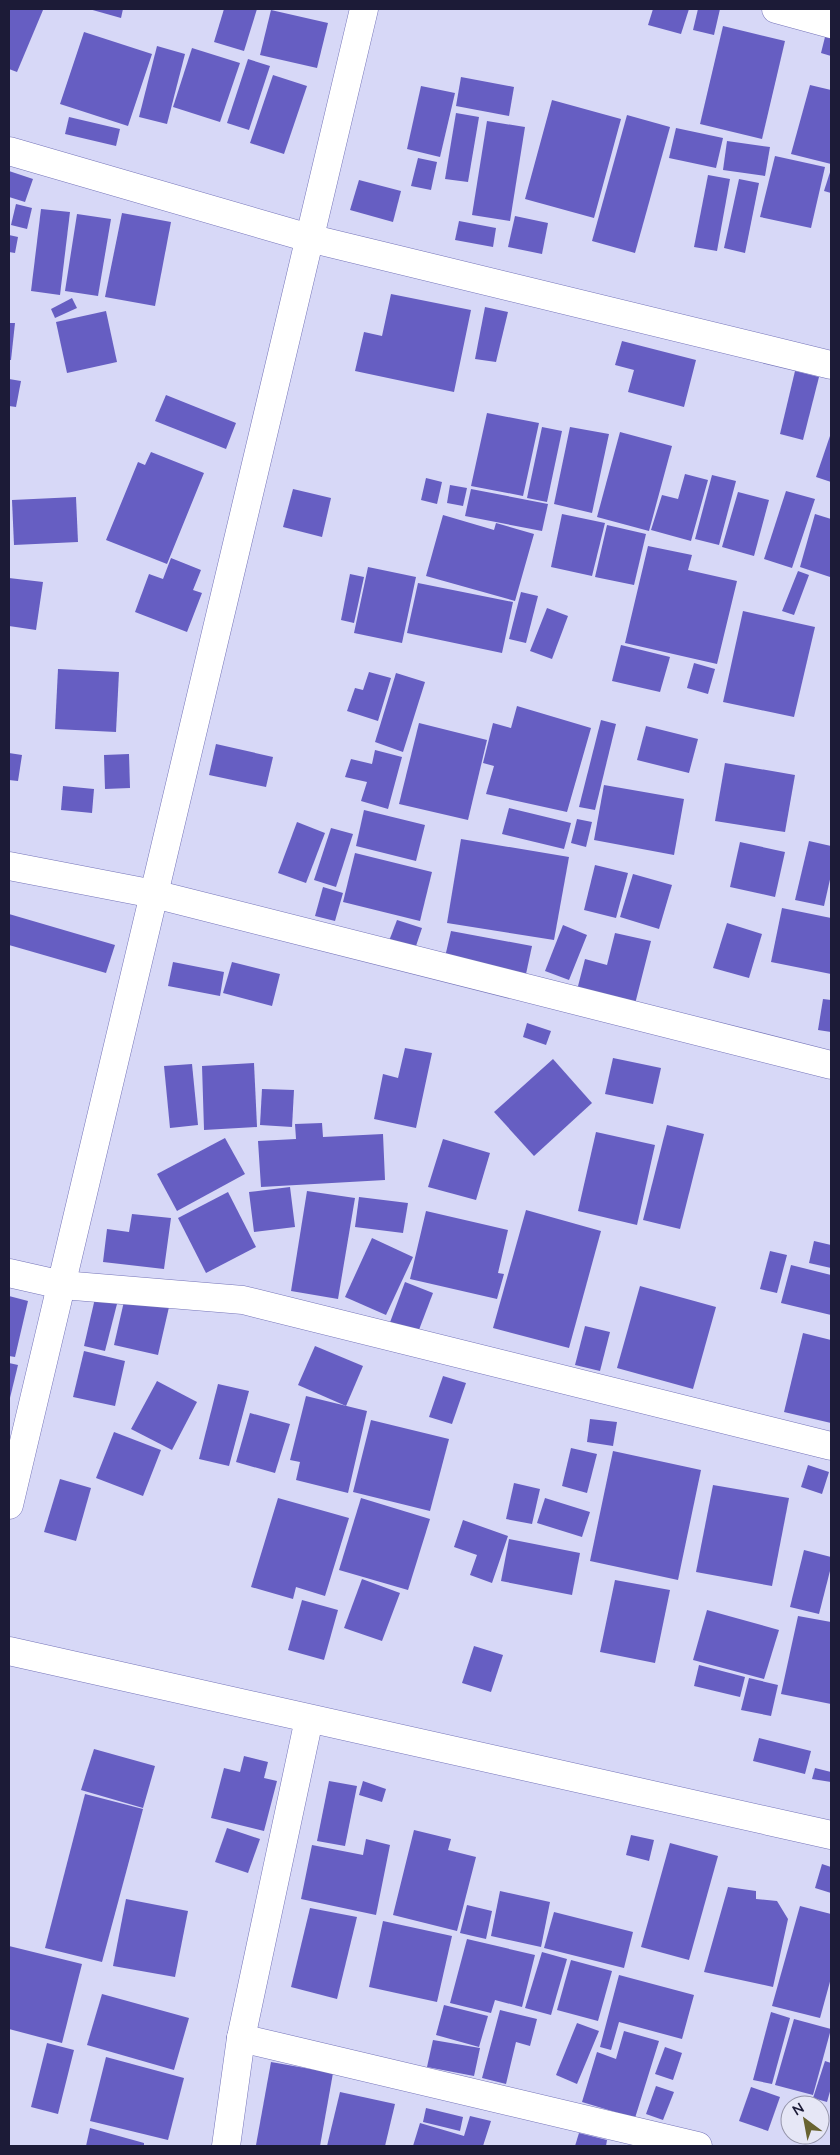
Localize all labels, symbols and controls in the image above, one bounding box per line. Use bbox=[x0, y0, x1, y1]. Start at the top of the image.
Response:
north arrow bbox=[780, 2095, 830, 2145]
text: N bbox=[789, 2099, 807, 2119]

